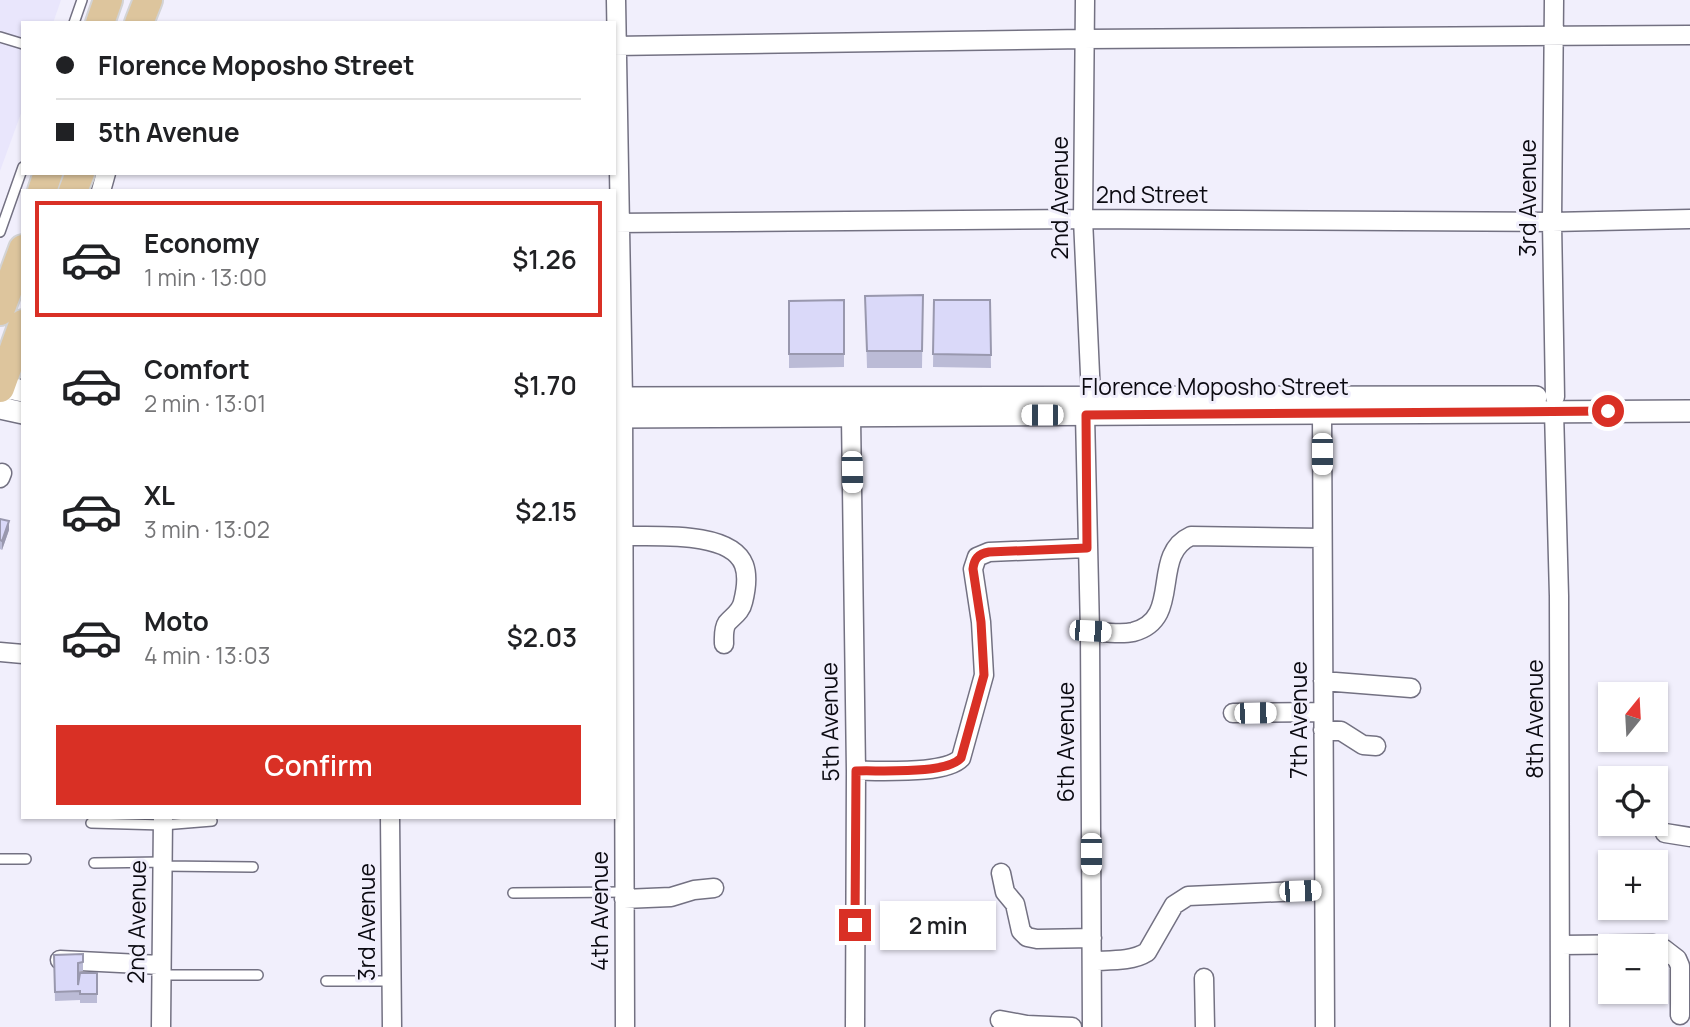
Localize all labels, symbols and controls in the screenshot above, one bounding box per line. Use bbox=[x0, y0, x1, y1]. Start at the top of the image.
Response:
text: Florence Moposho Street bbox=[98, 47, 415, 83]
text: 5th Avenue bbox=[98, 114, 240, 150]
street label: 2nd Avenue bbox=[1043, 136, 1075, 260]
street label: 3rd Avenue bbox=[1511, 139, 1543, 257]
street label: 2nd Street bbox=[1096, 178, 1208, 210]
text: Economy bbox=[144, 225, 259, 261]
icon: car bbox=[60, 228, 123, 291]
text: $1.26 bbox=[512, 241, 577, 277]
text: 1 min · 13:00 bbox=[144, 261, 267, 293]
text: Comfort bbox=[144, 351, 250, 387]
icon: car bbox=[60, 354, 123, 417]
text: $1.70 bbox=[513, 367, 577, 403]
street label: Florence Moposho Street bbox=[1081, 370, 1349, 402]
text: 2 min · 13:01 bbox=[144, 387, 266, 419]
route start bbox=[1592, 395, 1624, 427]
car bbox=[1022, 405, 1064, 426]
car bbox=[1312, 433, 1333, 475]
car bbox=[842, 451, 863, 493]
text: XL bbox=[144, 477, 175, 513]
icon: car bbox=[60, 480, 123, 543]
text: $2.15 bbox=[515, 493, 577, 529]
text: 3 min · 13:02 bbox=[144, 513, 270, 545]
text: Moto bbox=[144, 603, 209, 639]
icon: car bbox=[60, 606, 123, 669]
text: $2.03 bbox=[507, 619, 577, 655]
car bbox=[1069, 619, 1112, 643]
text: 4 min · 13:03 bbox=[144, 639, 270, 671]
street label: 8th Avenue bbox=[1518, 659, 1550, 779]
street label: 7th Avenue bbox=[1282, 661, 1314, 779]
street label: 5th Avenue bbox=[812, 662, 846, 782]
street label: 6th Avenue bbox=[1049, 682, 1081, 802]
north arrow bbox=[1598, 682, 1668, 752]
map controls bbox=[1598, 682, 1668, 1004]
car bbox=[1234, 702, 1277, 724]
button: Confirm bbox=[56, 725, 581, 805]
button: locate bbox=[1598, 766, 1668, 836]
car bbox=[1081, 833, 1102, 875]
button: + bbox=[1598, 850, 1668, 920]
street label: 4th Avenue bbox=[583, 851, 615, 971]
street label: 2nd Avenue bbox=[119, 860, 153, 984]
street label: 3rd Avenue bbox=[350, 863, 382, 981]
car bbox=[1279, 880, 1322, 902]
callout: 2 min bbox=[880, 900, 995, 950]
route end bbox=[839, 909, 871, 941]
text: 2 min bbox=[909, 909, 967, 941]
button: − bbox=[1598, 934, 1668, 1004]

